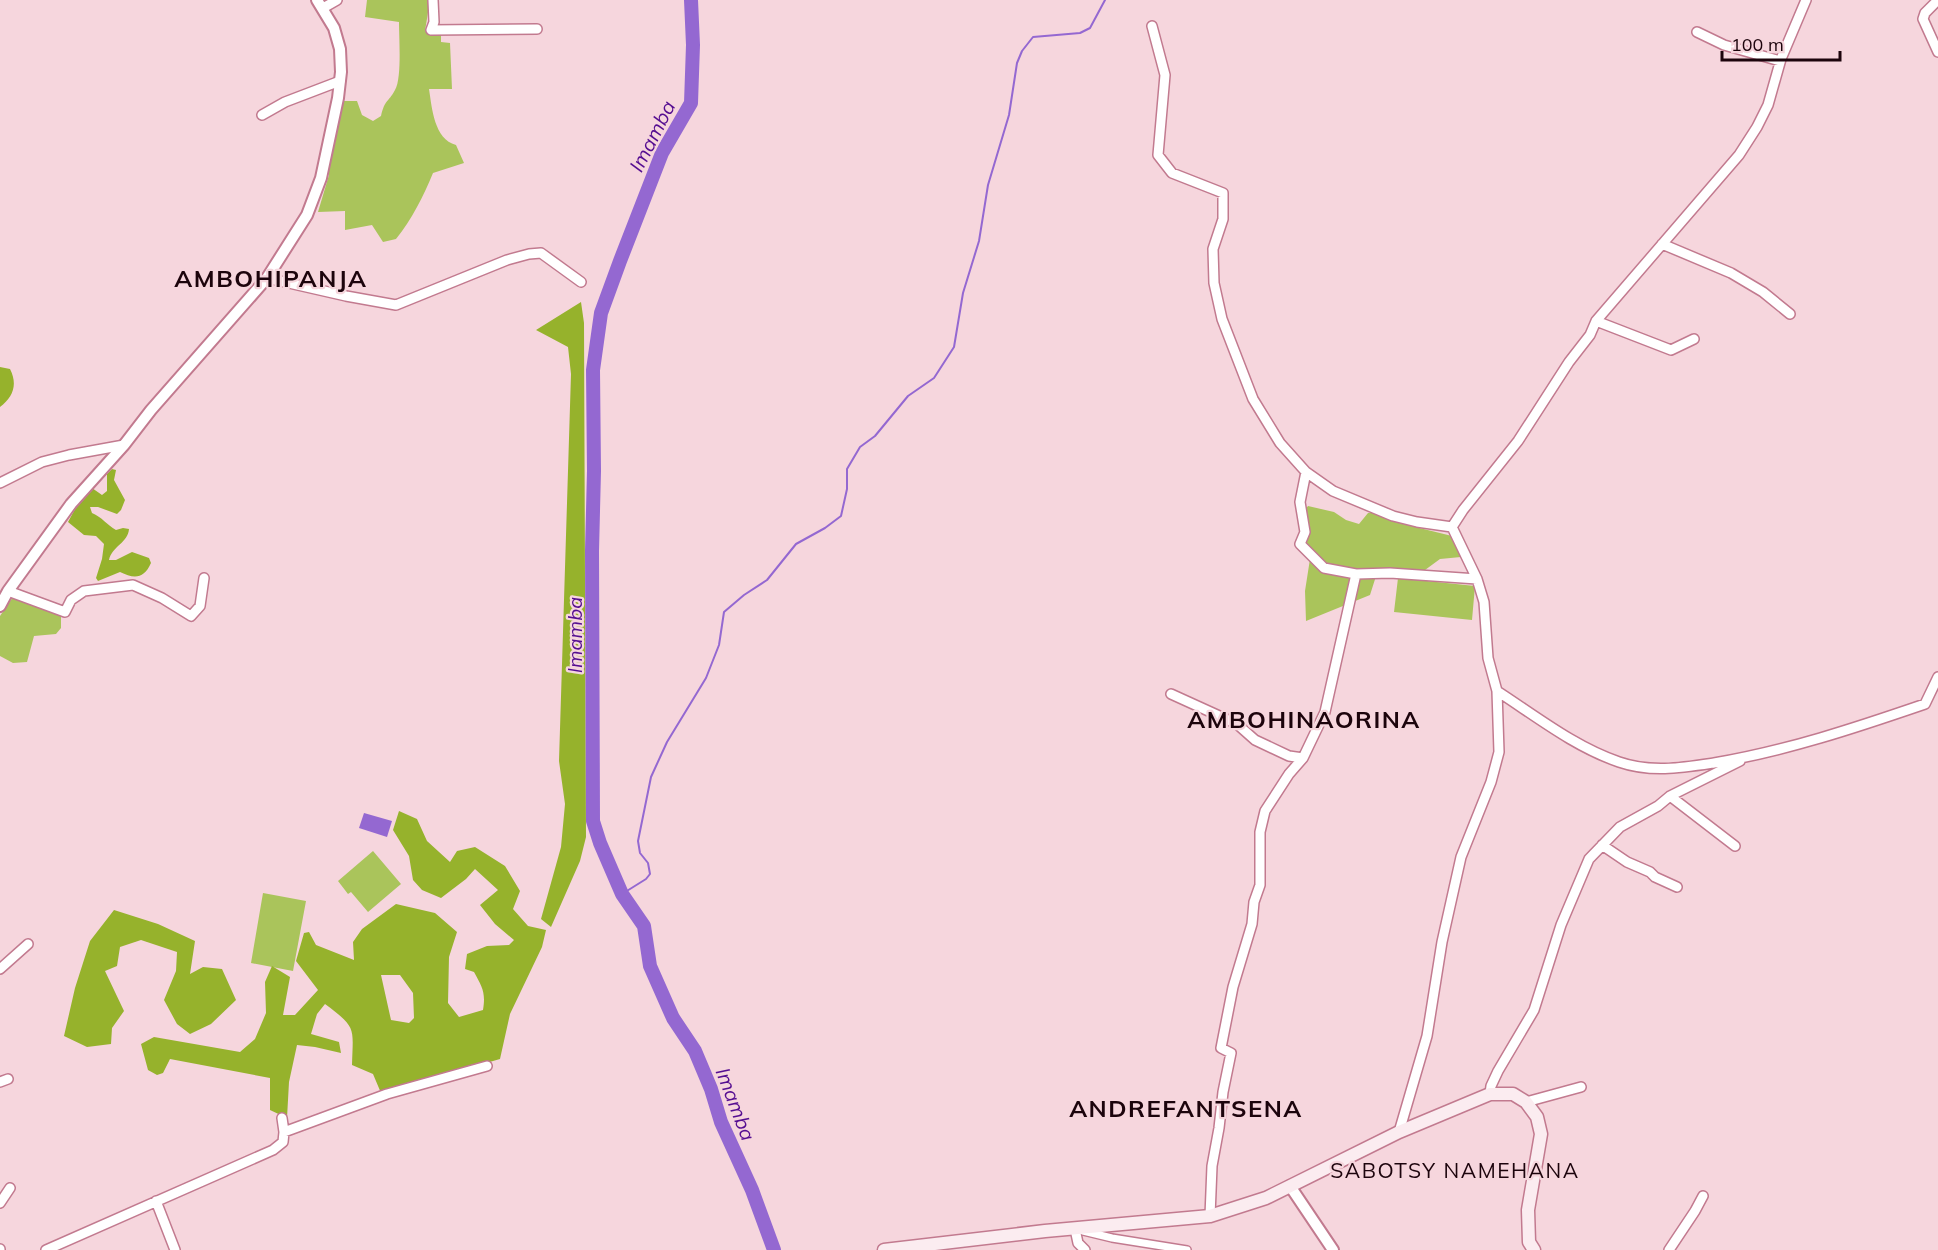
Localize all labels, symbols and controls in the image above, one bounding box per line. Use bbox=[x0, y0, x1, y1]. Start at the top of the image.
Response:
scale bar bbox=[1722, 24, 1840, 62]
text: 100 m bbox=[1731, 33, 1784, 56]
water label: Imamba bbox=[624, 96, 680, 176]
district label: AMBOHIPANJA bbox=[174, 263, 368, 293]
water label: Imamba bbox=[562, 597, 587, 673]
district label: AMBOHINAORINA bbox=[1187, 704, 1421, 734]
water label: Imamba bbox=[711, 1064, 761, 1144]
district label: ANDREFANTSENA bbox=[1069, 1093, 1303, 1123]
district label: SABOTSY NAMEHANA bbox=[1330, 1157, 1580, 1183]

